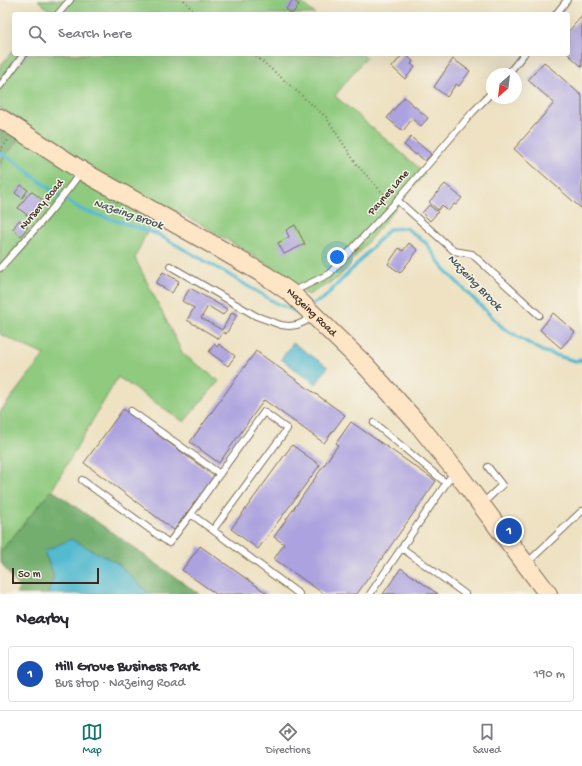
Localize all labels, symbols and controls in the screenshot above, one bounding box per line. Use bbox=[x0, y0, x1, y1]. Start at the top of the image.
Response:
search box bbox=[12, 12, 570, 56]
icon: search bbox=[26, 23, 48, 45]
text: Search here bbox=[58, 25, 132, 43]
north arrow bbox=[486, 68, 522, 104]
street label: Paynes Lane bbox=[365, 168, 412, 219]
street label: Nursery Road bbox=[18, 176, 67, 233]
water label: Nazeing Brook bbox=[92, 197, 166, 234]
your location bbox=[327, 247, 347, 267]
water label: Nazeing Brook bbox=[444, 252, 505, 315]
street label: Nazeing Road bbox=[284, 286, 340, 341]
pin: 1 bbox=[496, 516, 522, 546]
scale bar bbox=[12, 566, 99, 585]
text: 50 m bbox=[18, 569, 40, 581]
text: Nearby bbox=[16, 610, 69, 630]
text: Hill Grove Business Park bbox=[55, 658, 199, 676]
text: 1 bbox=[27, 667, 33, 682]
text: 190 m bbox=[534, 667, 565, 682]
text: Bus stop · Nazeing Road bbox=[55, 676, 185, 691]
tab: Map bbox=[81, 721, 103, 757]
tab: Directions bbox=[266, 721, 310, 757]
tab: Saved bbox=[473, 721, 501, 757]

